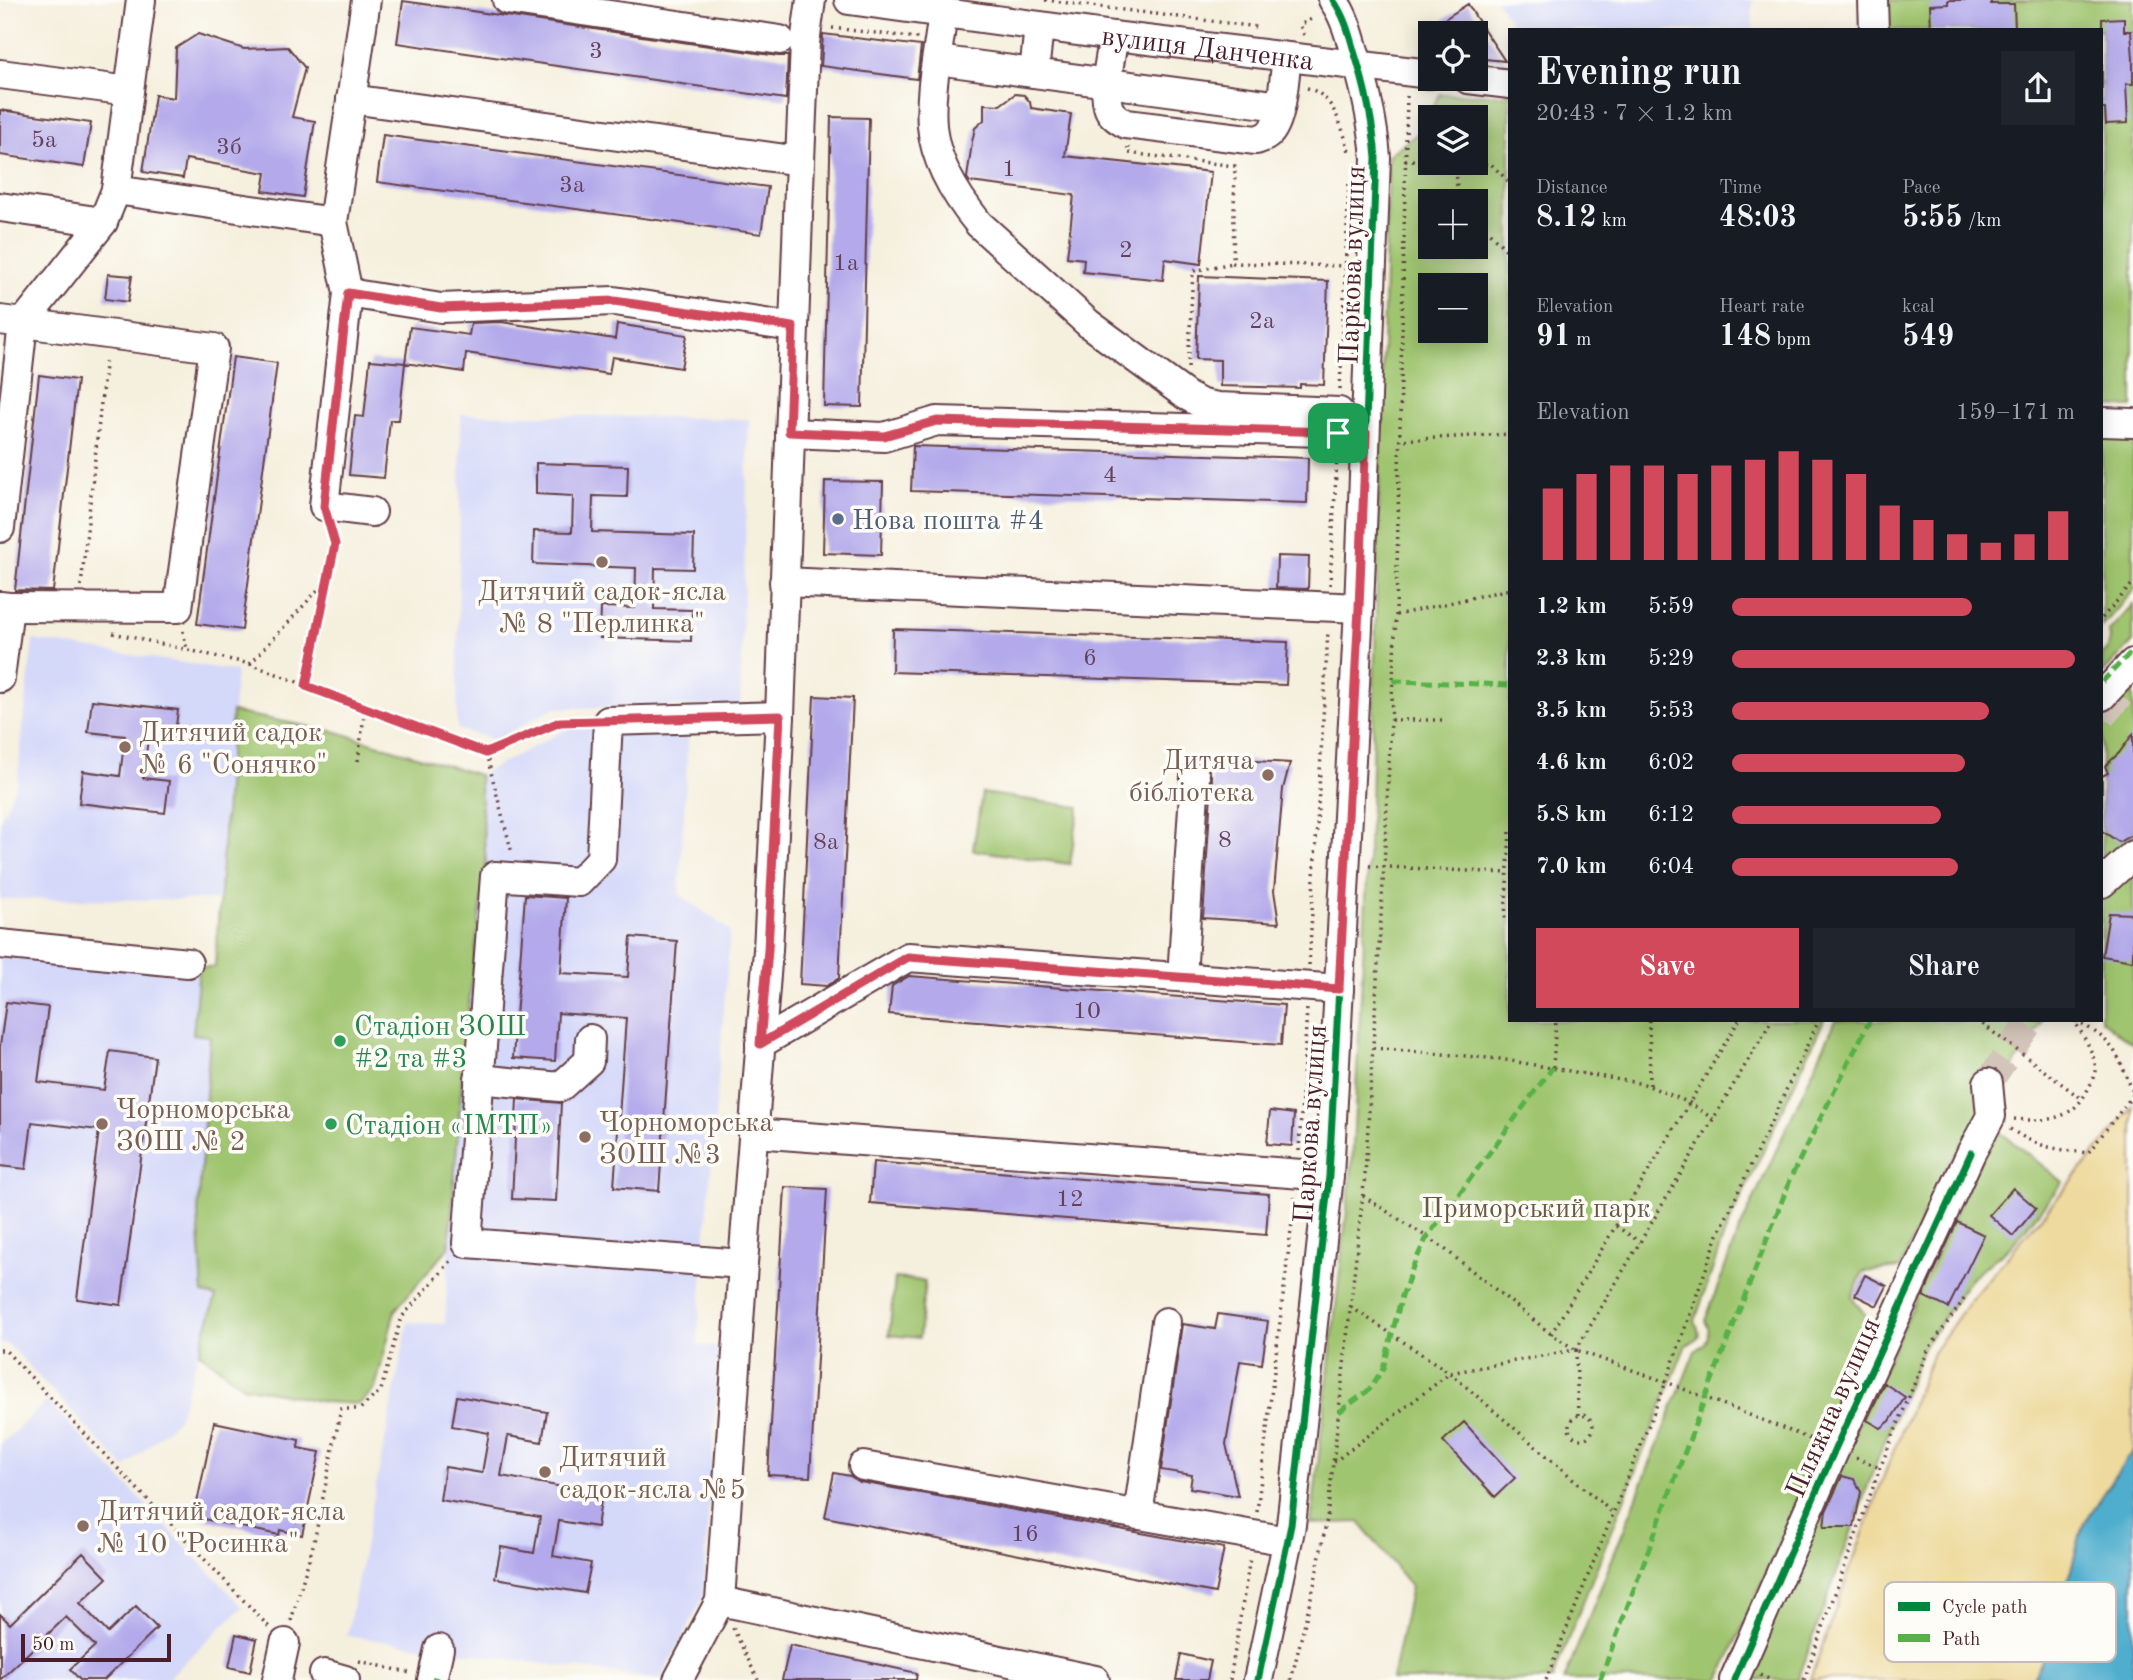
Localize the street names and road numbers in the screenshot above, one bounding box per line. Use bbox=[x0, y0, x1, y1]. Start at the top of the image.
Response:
street label: вулиця Данченка bbox=[1099, 23, 1315, 77]
street label: Паркова вулиця bbox=[1337, 165, 1371, 365]
street label: Паркова вулиця bbox=[1291, 1024, 1333, 1225]
street label: Пляжна вулиця bbox=[1783, 1314, 1887, 1502]

